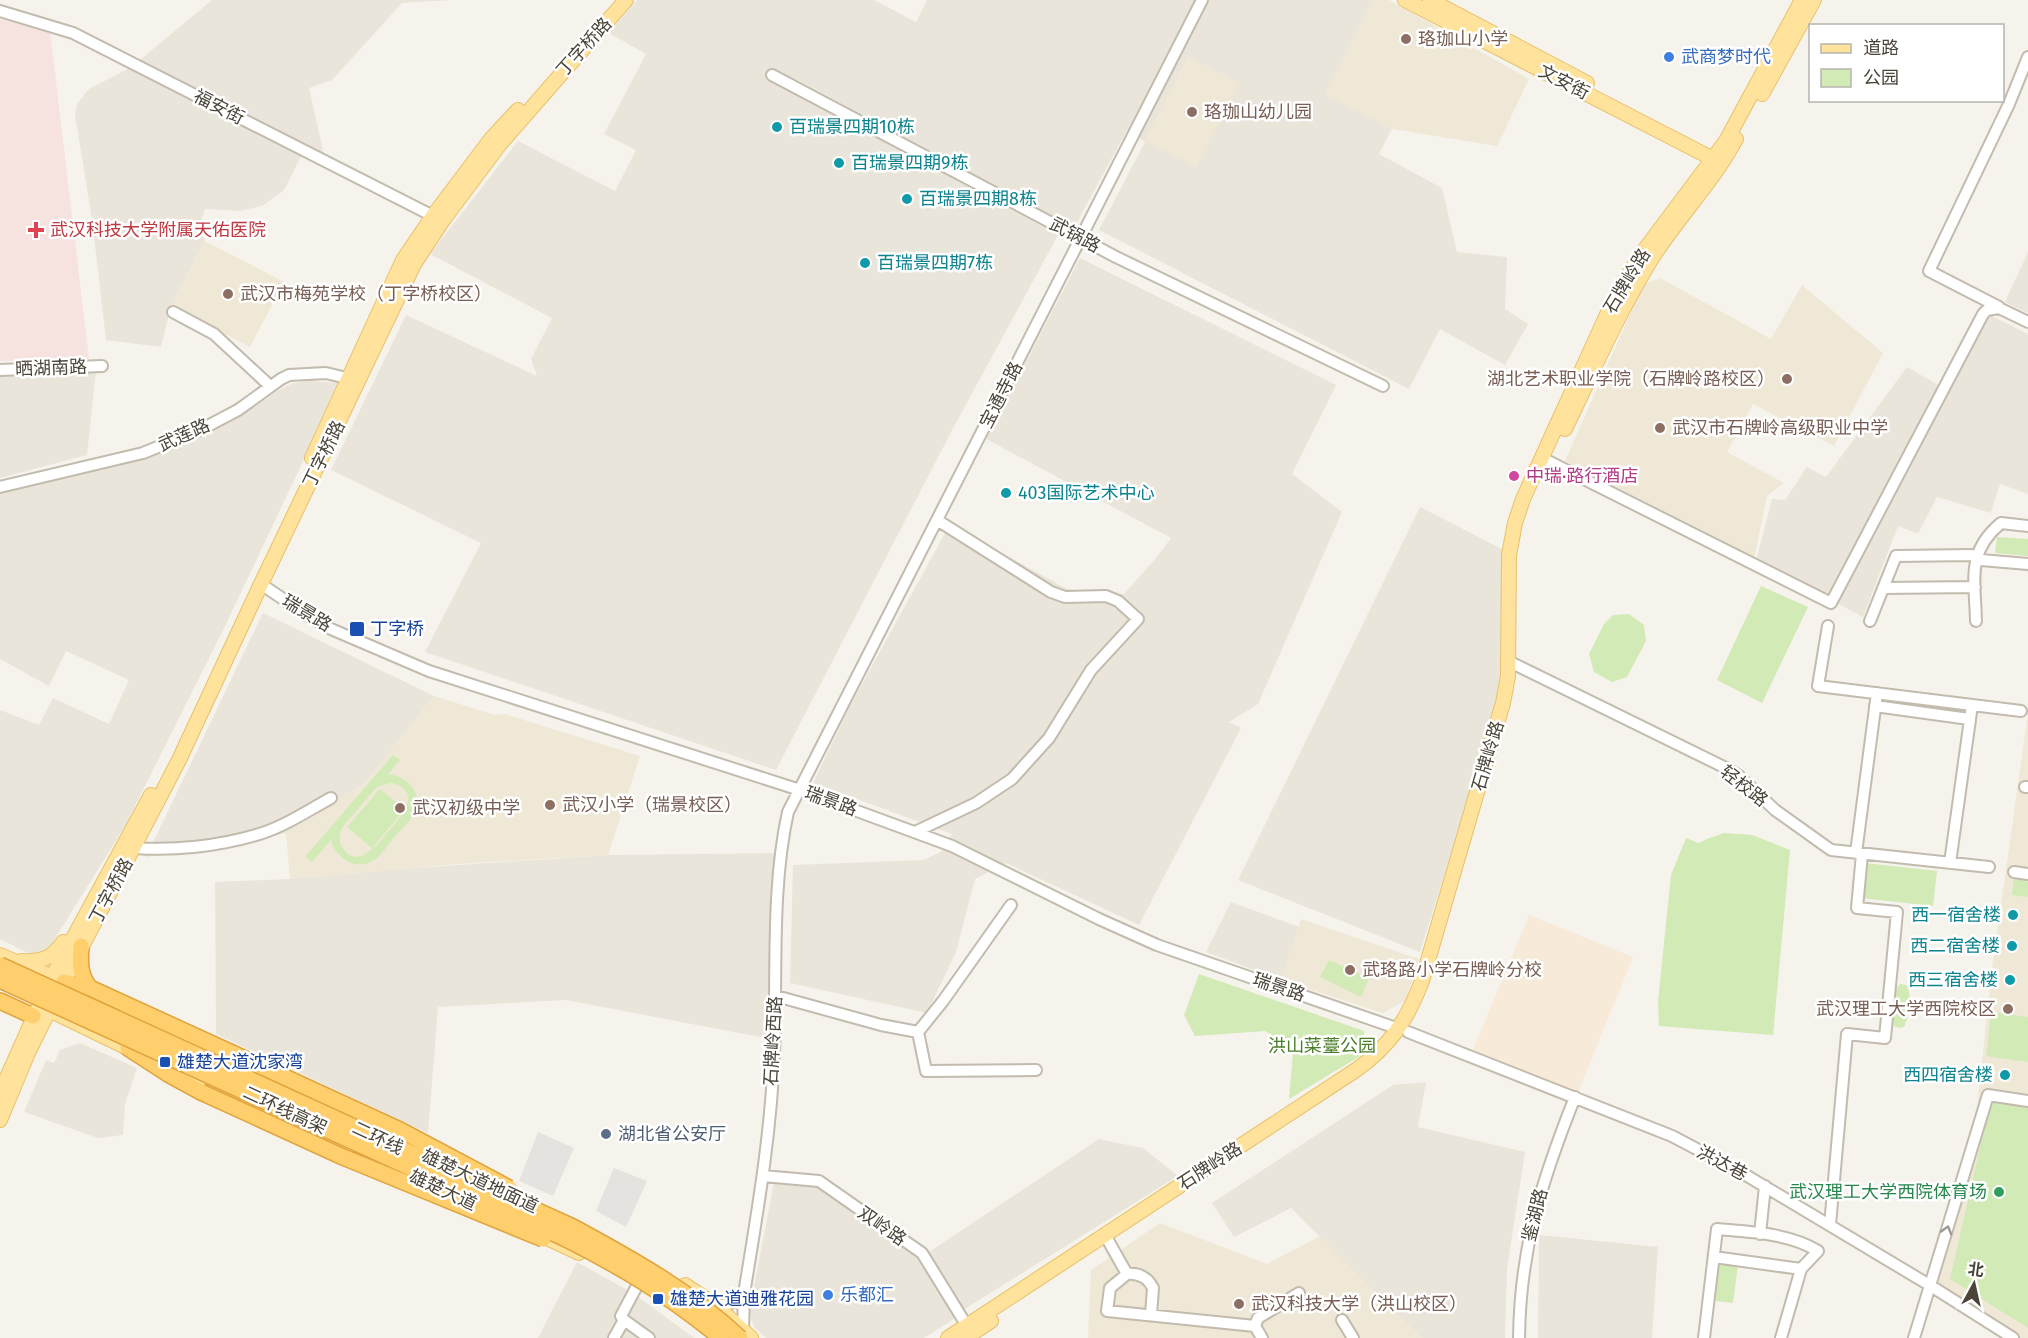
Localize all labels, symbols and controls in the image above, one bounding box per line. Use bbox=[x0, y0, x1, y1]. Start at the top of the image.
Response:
street label: 丁字桥路 bbox=[552, 13, 616, 81]
legend bbox=[1809, 24, 2004, 102]
place label: 珞珈山小学 bbox=[1418, 28, 1508, 50]
marker: 珞珈山小学 bbox=[1399, 32, 1413, 46]
text: 道路 bbox=[1863, 37, 1899, 59]
place label: 武商梦时代 bbox=[1681, 46, 1771, 68]
marker: 武商梦时代 bbox=[1662, 50, 1676, 64]
street label: 文安街 bbox=[1535, 60, 1593, 104]
text: 公园 bbox=[1863, 67, 1899, 89]
street label: 福安街 bbox=[190, 85, 248, 129]
place label: 珞珈山幼儿园 bbox=[1204, 101, 1312, 123]
marker: 珞珈山幼儿园 bbox=[1185, 105, 1199, 119]
place label: 百瑞景四期10栋 bbox=[789, 116, 915, 138]
marker: 百瑞景四期10栋 bbox=[770, 120, 784, 134]
place label: 百瑞景四期9栋 bbox=[851, 152, 968, 174]
marker: 百瑞景四期9栋 bbox=[832, 156, 846, 170]
place label: 百瑞景四期8栋 bbox=[919, 188, 1037, 210]
marker: 百瑞景四期8栋 bbox=[900, 192, 914, 206]
street label: 武锅路 bbox=[1046, 213, 1104, 257]
place label: 武汉科技大学附属天佑医院 bbox=[50, 219, 266, 241]
marker: 武汉科技大学附属天佑医院 bbox=[27, 221, 45, 239]
street label: 石牌岭路 bbox=[1599, 244, 1655, 318]
place label: 百瑞景四期7栋 bbox=[877, 252, 993, 274]
marker: 百瑞景四期7栋 bbox=[858, 256, 872, 270]
place label: 武汉市梅苑学校（丁字桥校区） bbox=[240, 283, 492, 305]
marker: 武汉市梅苑学校（丁字桥校区） bbox=[221, 287, 235, 301]
street label: 晒湖南路 bbox=[15, 356, 87, 380]
street label: 宝通寺路 bbox=[975, 358, 1027, 432]
place label: 湖北艺术职业学院（石牌岭路校区） bbox=[1487, 368, 1775, 390]
marker: 湖北艺术职业学院（石牌岭路校区） bbox=[1780, 372, 1794, 386]
street label: 武莲路 bbox=[155, 414, 213, 456]
street label: 丁字桥路 bbox=[298, 417, 350, 491]
place label: 武汉市石牌岭高级职业中学 bbox=[1672, 417, 1888, 439]
marker: 武汉市石牌岭高级职业中学 bbox=[1653, 421, 1667, 435]
place label: 中瑞·路行酒店 bbox=[1526, 465, 1638, 487]
marker: 中瑞·路行酒店 bbox=[1507, 469, 1521, 483]
place label: 403国际艺术中心 bbox=[1018, 482, 1154, 504]
marker: 403国际艺术中心 bbox=[999, 486, 1013, 500]
street label: 瑞景路 bbox=[278, 590, 336, 636]
place label: 丁字桥 bbox=[370, 618, 424, 640]
marker: 丁字桥 bbox=[348, 620, 366, 638]
street label: 石牌岭路 bbox=[1468, 718, 1508, 794]
street label: 轻校路 bbox=[1716, 761, 1772, 811]
street label: 瑞景路 bbox=[802, 781, 860, 821]
place label: 武汉小学（瑞景校区） bbox=[562, 794, 742, 816]
place label: 武汉初级中学 bbox=[412, 797, 520, 819]
marker: 武汉小学（瑞景校区） bbox=[543, 798, 557, 812]
marker: 武汉初级中学 bbox=[393, 801, 407, 815]
street label: 丁字桥路 bbox=[84, 854, 138, 928]
place label: 西一宿舍楼 bbox=[1911, 904, 2001, 926]
marker: 西一宿舍楼 bbox=[2006, 908, 2020, 922]
place label: 西二宿舍楼 bbox=[1910, 935, 2000, 957]
marker: 西二宿舍楼 bbox=[2005, 939, 2019, 953]
place label: 武珞路小学石牌岭分校 bbox=[1362, 959, 1542, 981]
marker: 武珞路小学石牌岭分校 bbox=[1343, 963, 1357, 977]
street label: 瑞景路 bbox=[1250, 968, 1308, 1006]
place label: 西三宿舍楼 bbox=[1908, 969, 1998, 991]
marker: 西三宿舍楼 bbox=[2003, 973, 2017, 987]
street label: 石牌岭西路 bbox=[760, 995, 786, 1087]
place label: 武汉理工大学西院校区 bbox=[1816, 998, 1996, 1020]
marker: 武汉理工大学西院校区 bbox=[2001, 1002, 2015, 1016]
park label: 洪山菜薹公园 bbox=[1268, 1035, 1376, 1057]
place label: 雄楚大道沈家湾 bbox=[177, 1051, 303, 1073]
marker: 雄楚大道沈家湾 bbox=[158, 1055, 172, 1069]
place label: 西四宿舍楼 bbox=[1903, 1064, 1993, 1086]
marker: 西四宿舍楼 bbox=[1998, 1068, 2012, 1082]
street label: 二环线高架 bbox=[240, 1081, 330, 1139]
street label: 二环线 bbox=[349, 1117, 407, 1159]
place label: 湖北省公安厅 bbox=[618, 1123, 726, 1145]
marker: 湖北省公安厅 bbox=[599, 1127, 613, 1141]
street label: 石牌岭路 bbox=[1174, 1137, 1246, 1195]
street label: 洪达巷 bbox=[1693, 1141, 1751, 1185]
street label: 雄楚大道地面道 bbox=[418, 1145, 542, 1217]
street label: 雄楚大道 bbox=[406, 1165, 480, 1215]
place label: 武汉理工大学西院体育场 bbox=[1789, 1181, 1987, 1203]
marker: 武汉理工大学西院体育场 bbox=[1992, 1185, 2006, 1199]
street label: 鉴湖路 bbox=[1518, 1186, 1552, 1244]
street label: 双岭路 bbox=[854, 1202, 910, 1250]
one-way arrow bbox=[1940, 1225, 1952, 1236]
north arrow bbox=[1944, 1254, 2004, 1314]
text: 北 bbox=[1967, 1259, 1985, 1280]
place label: 乐都汇 bbox=[840, 1284, 894, 1306]
place label: 雄楚大道迪雅花园 bbox=[670, 1288, 814, 1310]
marker: 乐都汇 bbox=[821, 1288, 835, 1302]
marker: 雄楚大道迪雅花园 bbox=[651, 1292, 665, 1306]
place label: 武汉科技大学（洪山校区） bbox=[1251, 1293, 1467, 1315]
marker: 武汉科技大学（洪山校区） bbox=[1232, 1297, 1246, 1311]

